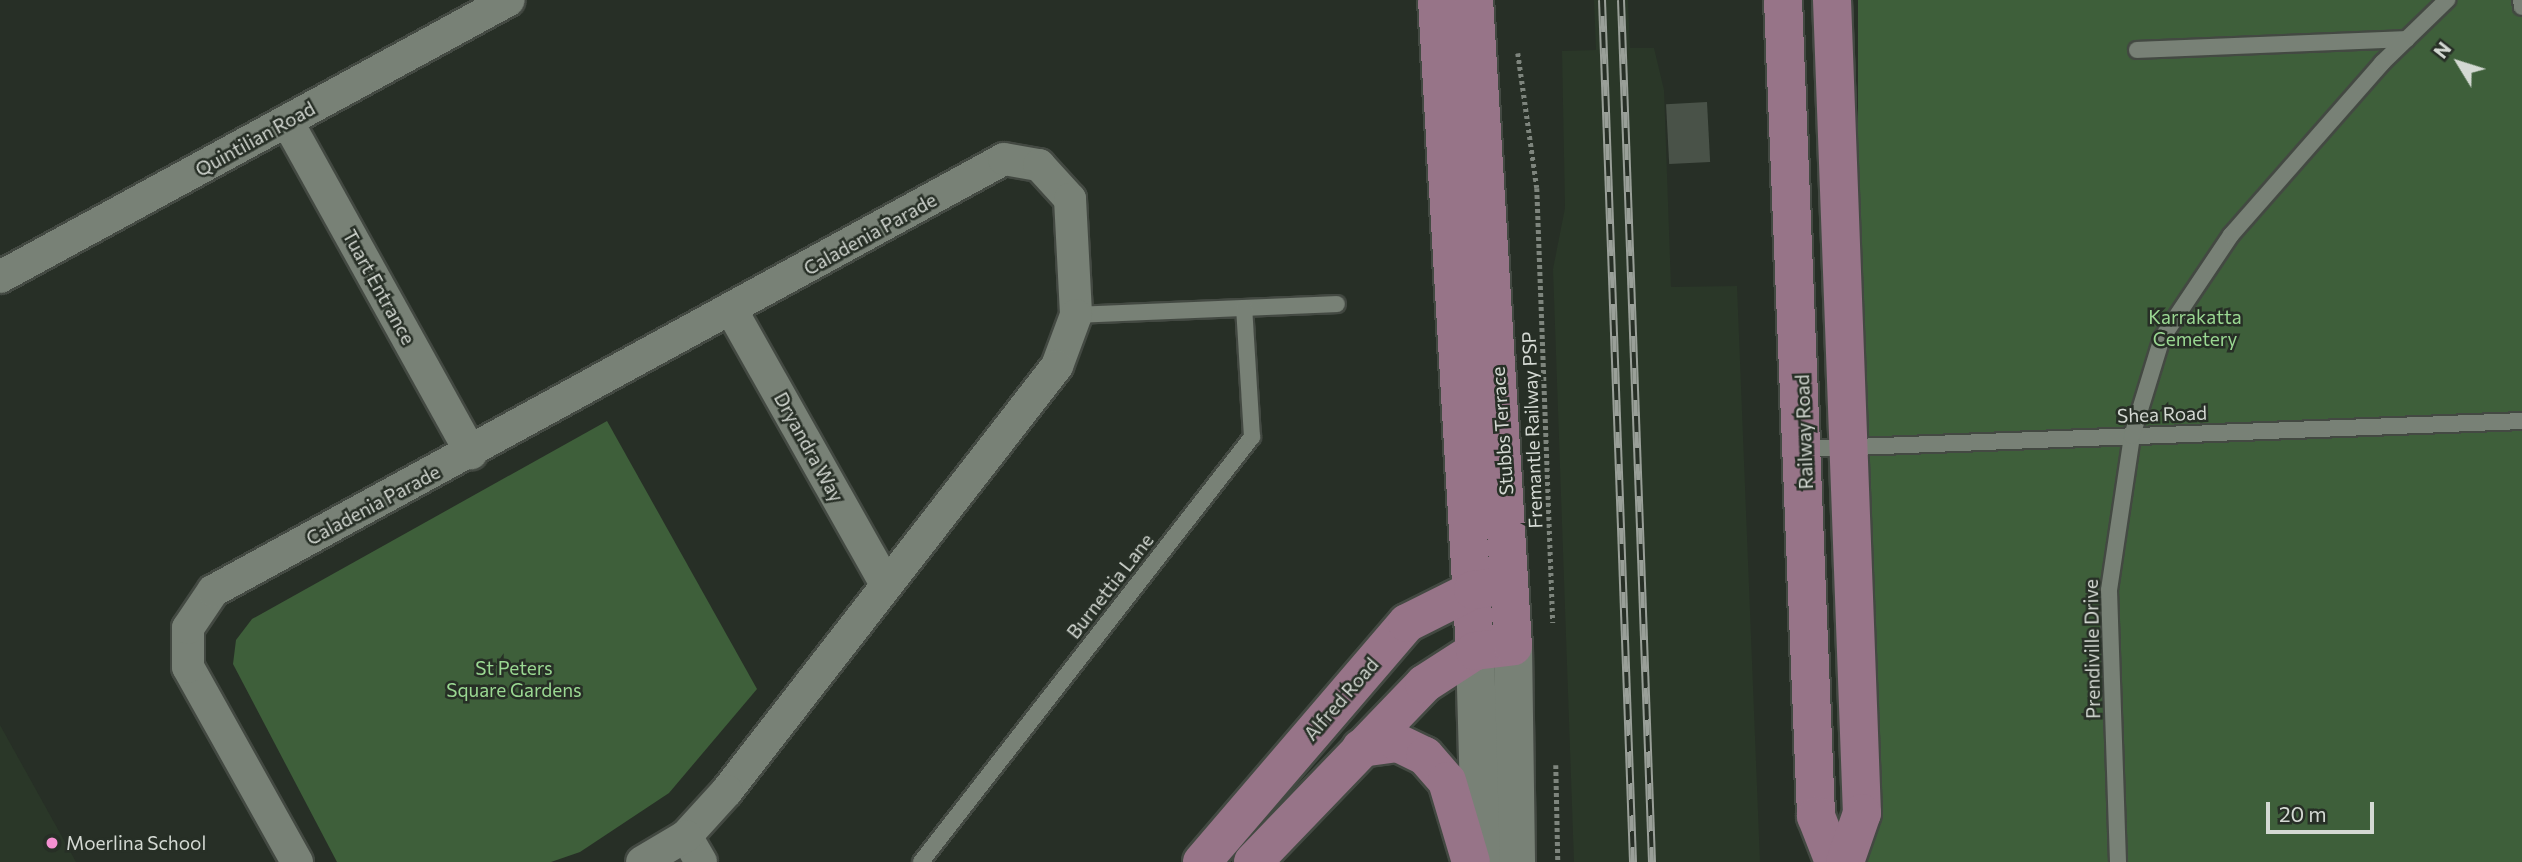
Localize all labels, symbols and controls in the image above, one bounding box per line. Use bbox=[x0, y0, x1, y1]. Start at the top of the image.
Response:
north arrow bbox=[2424, 28, 2494, 98]
text: N bbox=[2429, 37, 2456, 62]
street label: Quintilian Road bbox=[191, 97, 319, 181]
street label: Caladenia Parade bbox=[800, 188, 940, 280]
street label: Tuart Entrance bbox=[338, 226, 420, 348]
park label: Karrakatta Cemetery bbox=[2148, 306, 2242, 350]
street label: Fremantle Railway PSP bbox=[1517, 331, 1547, 529]
street label: Stubbs Terrace bbox=[1486, 366, 1518, 496]
street label: Railway Road bbox=[1791, 374, 1817, 490]
street label: Dryandra Way bbox=[769, 388, 849, 506]
street label: Shea Road bbox=[2117, 401, 2207, 427]
street label: Caladenia Parade bbox=[302, 460, 444, 550]
street label: Burnettia Lane bbox=[1062, 529, 1158, 643]
street label: Prendiville Drive bbox=[2079, 579, 2105, 719]
street label: Alfred Road bbox=[1299, 653, 1383, 745]
park label: St Peters Square Gardens bbox=[446, 657, 582, 701]
scale bar bbox=[2270, 788, 2378, 832]
text: 20 m bbox=[2279, 801, 2327, 826]
place label: Moerlina School bbox=[66, 832, 206, 854]
marker: Moerlina School bbox=[44, 835, 60, 851]

